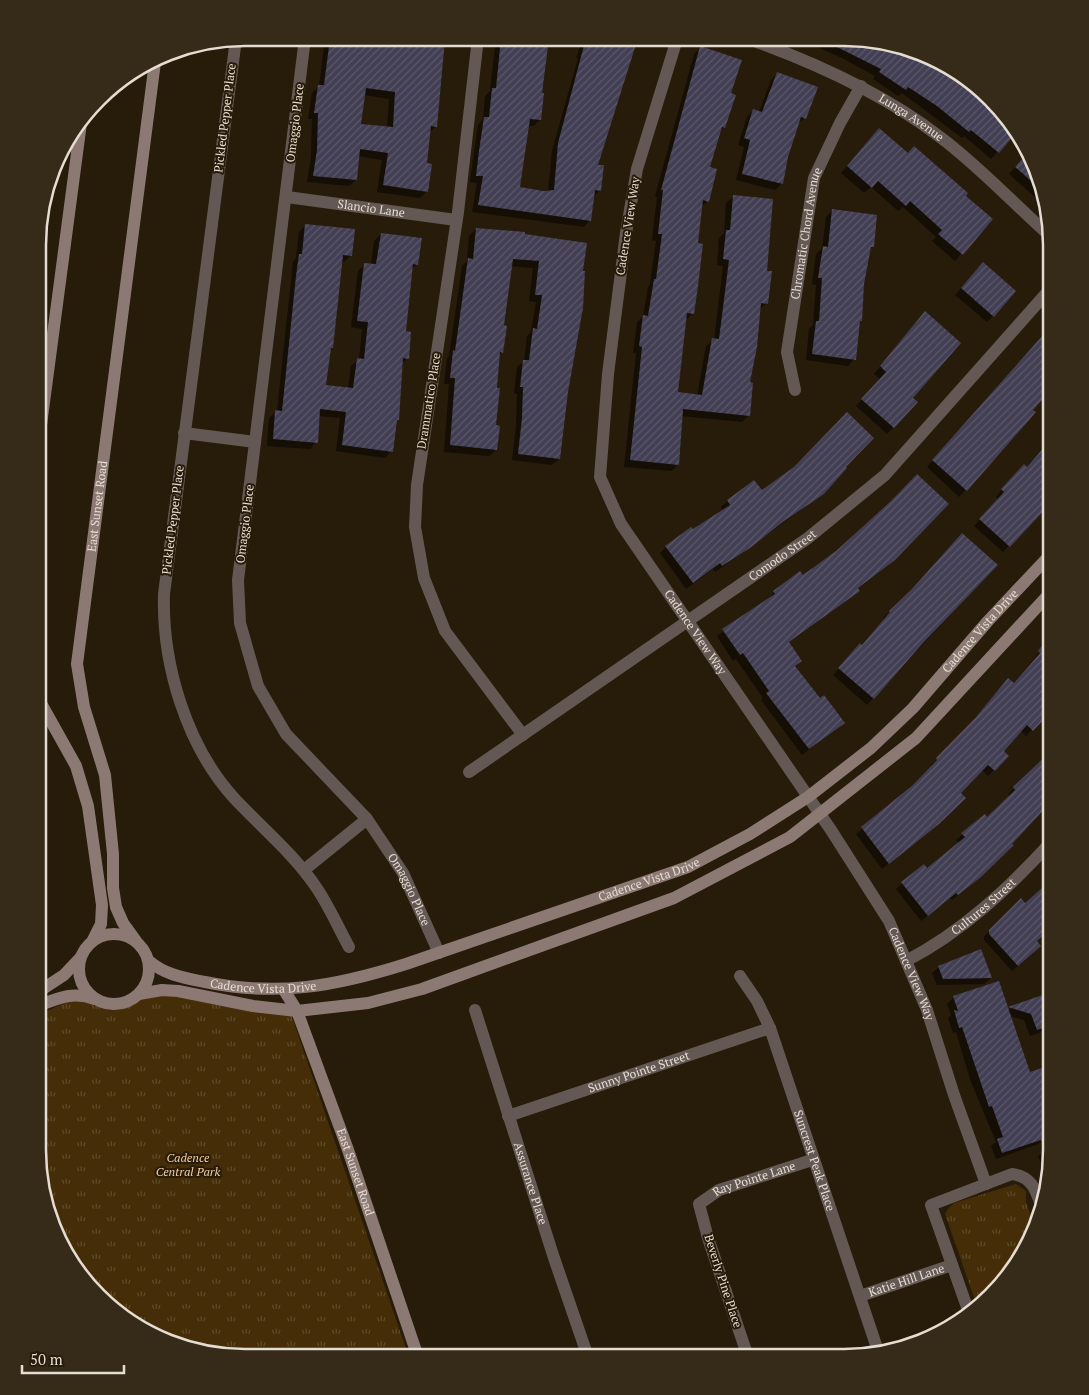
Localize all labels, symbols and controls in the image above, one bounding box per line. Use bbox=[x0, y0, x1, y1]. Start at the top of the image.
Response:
street label: Pickled Pepper Place bbox=[210, 62, 239, 173]
street label: Omaggio Place bbox=[282, 83, 307, 163]
street label: Lunga Avenue bbox=[876, 90, 947, 144]
street label: Chromatic Chord Avenue bbox=[787, 165, 825, 300]
street label: Cadence View Way bbox=[612, 175, 643, 276]
street label: Slancio Lane bbox=[337, 196, 406, 220]
street label: Drammatico Place bbox=[413, 352, 444, 450]
street label: East Sunset Road bbox=[84, 460, 110, 553]
street label: Pickled Pepper Place bbox=[158, 464, 187, 575]
street label: Omaggio Place bbox=[232, 484, 257, 564]
street label: Comodo Street bbox=[745, 526, 820, 584]
street label: Cadence View Way bbox=[661, 586, 731, 678]
street label: Cadence Vista Drive bbox=[939, 586, 1021, 676]
street label: Omaggio Place bbox=[385, 850, 434, 928]
street label: Cadence Vista Drive bbox=[596, 854, 702, 904]
street label: Cultures Street bbox=[948, 874, 1019, 938]
street label: Cadence View Way bbox=[885, 924, 938, 1023]
street label: Cadence Vista Drive bbox=[209, 975, 317, 996]
street label: Sunny Pointe Street bbox=[586, 1047, 692, 1096]
street label: Suncrest Peak Place bbox=[791, 1108, 839, 1213]
street label: East Sunset Road bbox=[334, 1126, 378, 1218]
street label: Assurance Place bbox=[511, 1140, 551, 1226]
park label: Cadence Central Park bbox=[156, 1150, 220, 1179]
street label: Ray Pointe Lane bbox=[709, 1158, 797, 1199]
street label: Beverly Pine Place bbox=[701, 1232, 746, 1329]
street label: Katie Hill Lane bbox=[866, 1260, 946, 1300]
scale bar bbox=[22, 1342, 125, 1374]
text: 50 m bbox=[30, 1349, 63, 1369]

